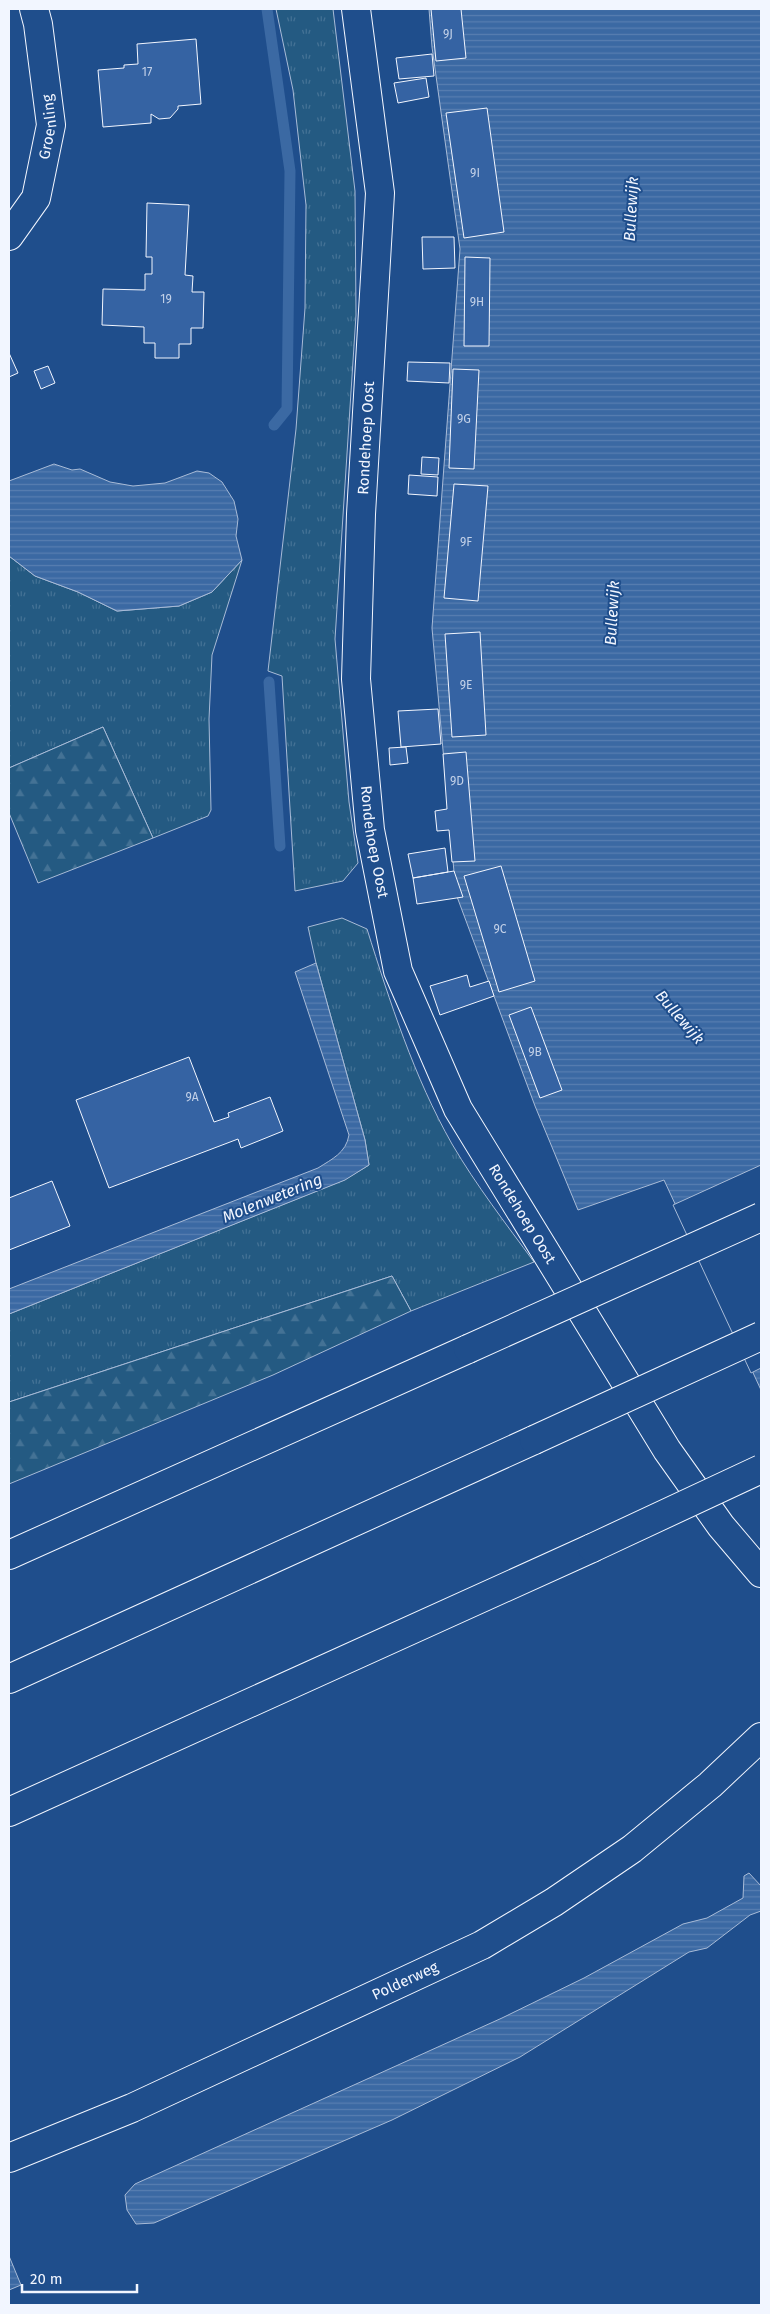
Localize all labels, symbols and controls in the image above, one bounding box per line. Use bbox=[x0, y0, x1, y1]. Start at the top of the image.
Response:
house number: 9J bbox=[443, 27, 453, 41]
house number: 17 bbox=[142, 65, 152, 79]
street label: Groenling bbox=[35, 93, 60, 161]
house number: 9I bbox=[470, 166, 480, 180]
water label: Bullewijk bbox=[620, 176, 642, 242]
house number: 19 bbox=[160, 292, 172, 306]
house number: 9H bbox=[470, 295, 484, 309]
street label: Rondehoep Oost bbox=[354, 380, 378, 495]
house number: 9G bbox=[457, 412, 471, 426]
house number: 9F bbox=[460, 535, 472, 549]
water label: Bullewijk bbox=[601, 580, 623, 646]
house number: 9E bbox=[460, 678, 472, 692]
house number: 9D bbox=[450, 774, 464, 788]
street label: Rondehoep Oost bbox=[357, 785, 392, 900]
house number: 9C bbox=[493, 922, 507, 936]
water label: Bullewijk bbox=[651, 986, 709, 1048]
house number: 9B bbox=[528, 1045, 542, 1059]
house number: 9A bbox=[185, 1090, 199, 1104]
street label: Rondehoep Oost bbox=[485, 1161, 560, 1268]
water label: Molenwetering bbox=[219, 1169, 325, 1227]
street label: Polderweg bbox=[369, 1958, 441, 2004]
scale bar bbox=[22, 2262, 138, 2294]
text: 20 m bbox=[30, 2270, 63, 2288]

